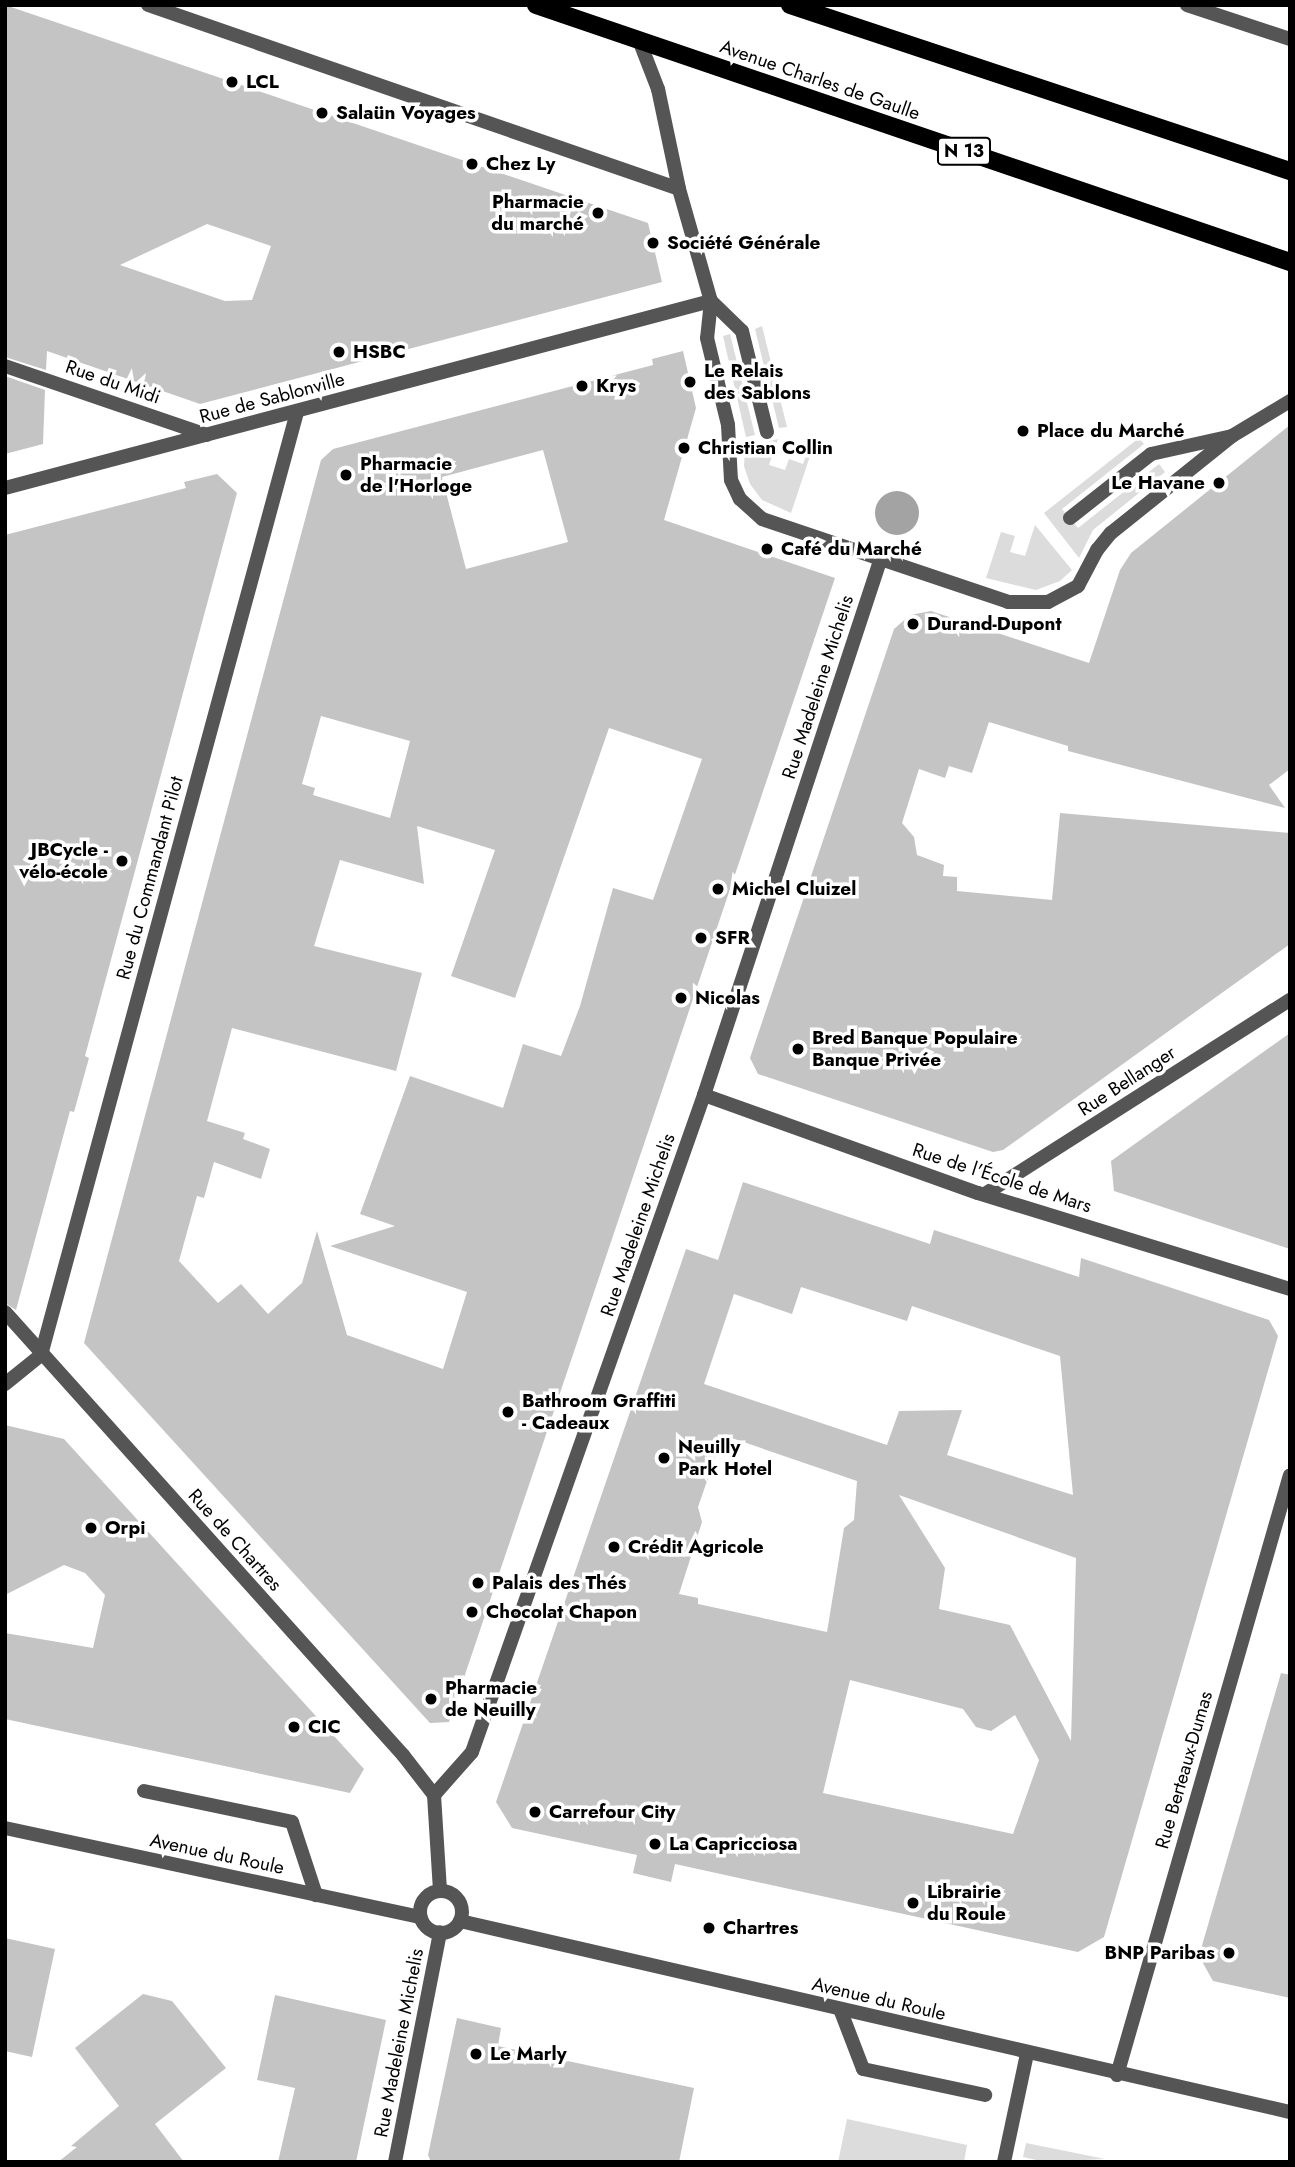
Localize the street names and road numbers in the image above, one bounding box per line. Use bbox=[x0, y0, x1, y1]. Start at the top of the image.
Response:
street label: Avenue Charles de Gaulle bbox=[717, 35, 923, 125]
road number: N 13 bbox=[936, 136, 992, 166]
street label: Rue du Midi bbox=[63, 355, 163, 409]
street label: Rue de Sablonville bbox=[197, 368, 347, 428]
street label: Rue Madeleine Michelis bbox=[778, 592, 858, 782]
street label: Rue du Commandant Pilot bbox=[112, 774, 188, 982]
street label: Rue Bellanger bbox=[1074, 1041, 1180, 1121]
street label: Rue Madeleine Michelis bbox=[596, 1131, 680, 1319]
street label: Rue de l'École de Mars bbox=[910, 1138, 1094, 1218]
street label: Rue de Chartres bbox=[183, 1484, 287, 1596]
street label: Rue Berteaux-Dumas bbox=[1151, 1689, 1217, 1851]
street label: Avenue du Roule bbox=[148, 1829, 286, 1879]
street label: Rue Madeleine Michelis bbox=[369, 1947, 429, 2139]
street label: Avenue du Roule bbox=[810, 1973, 948, 2025]

